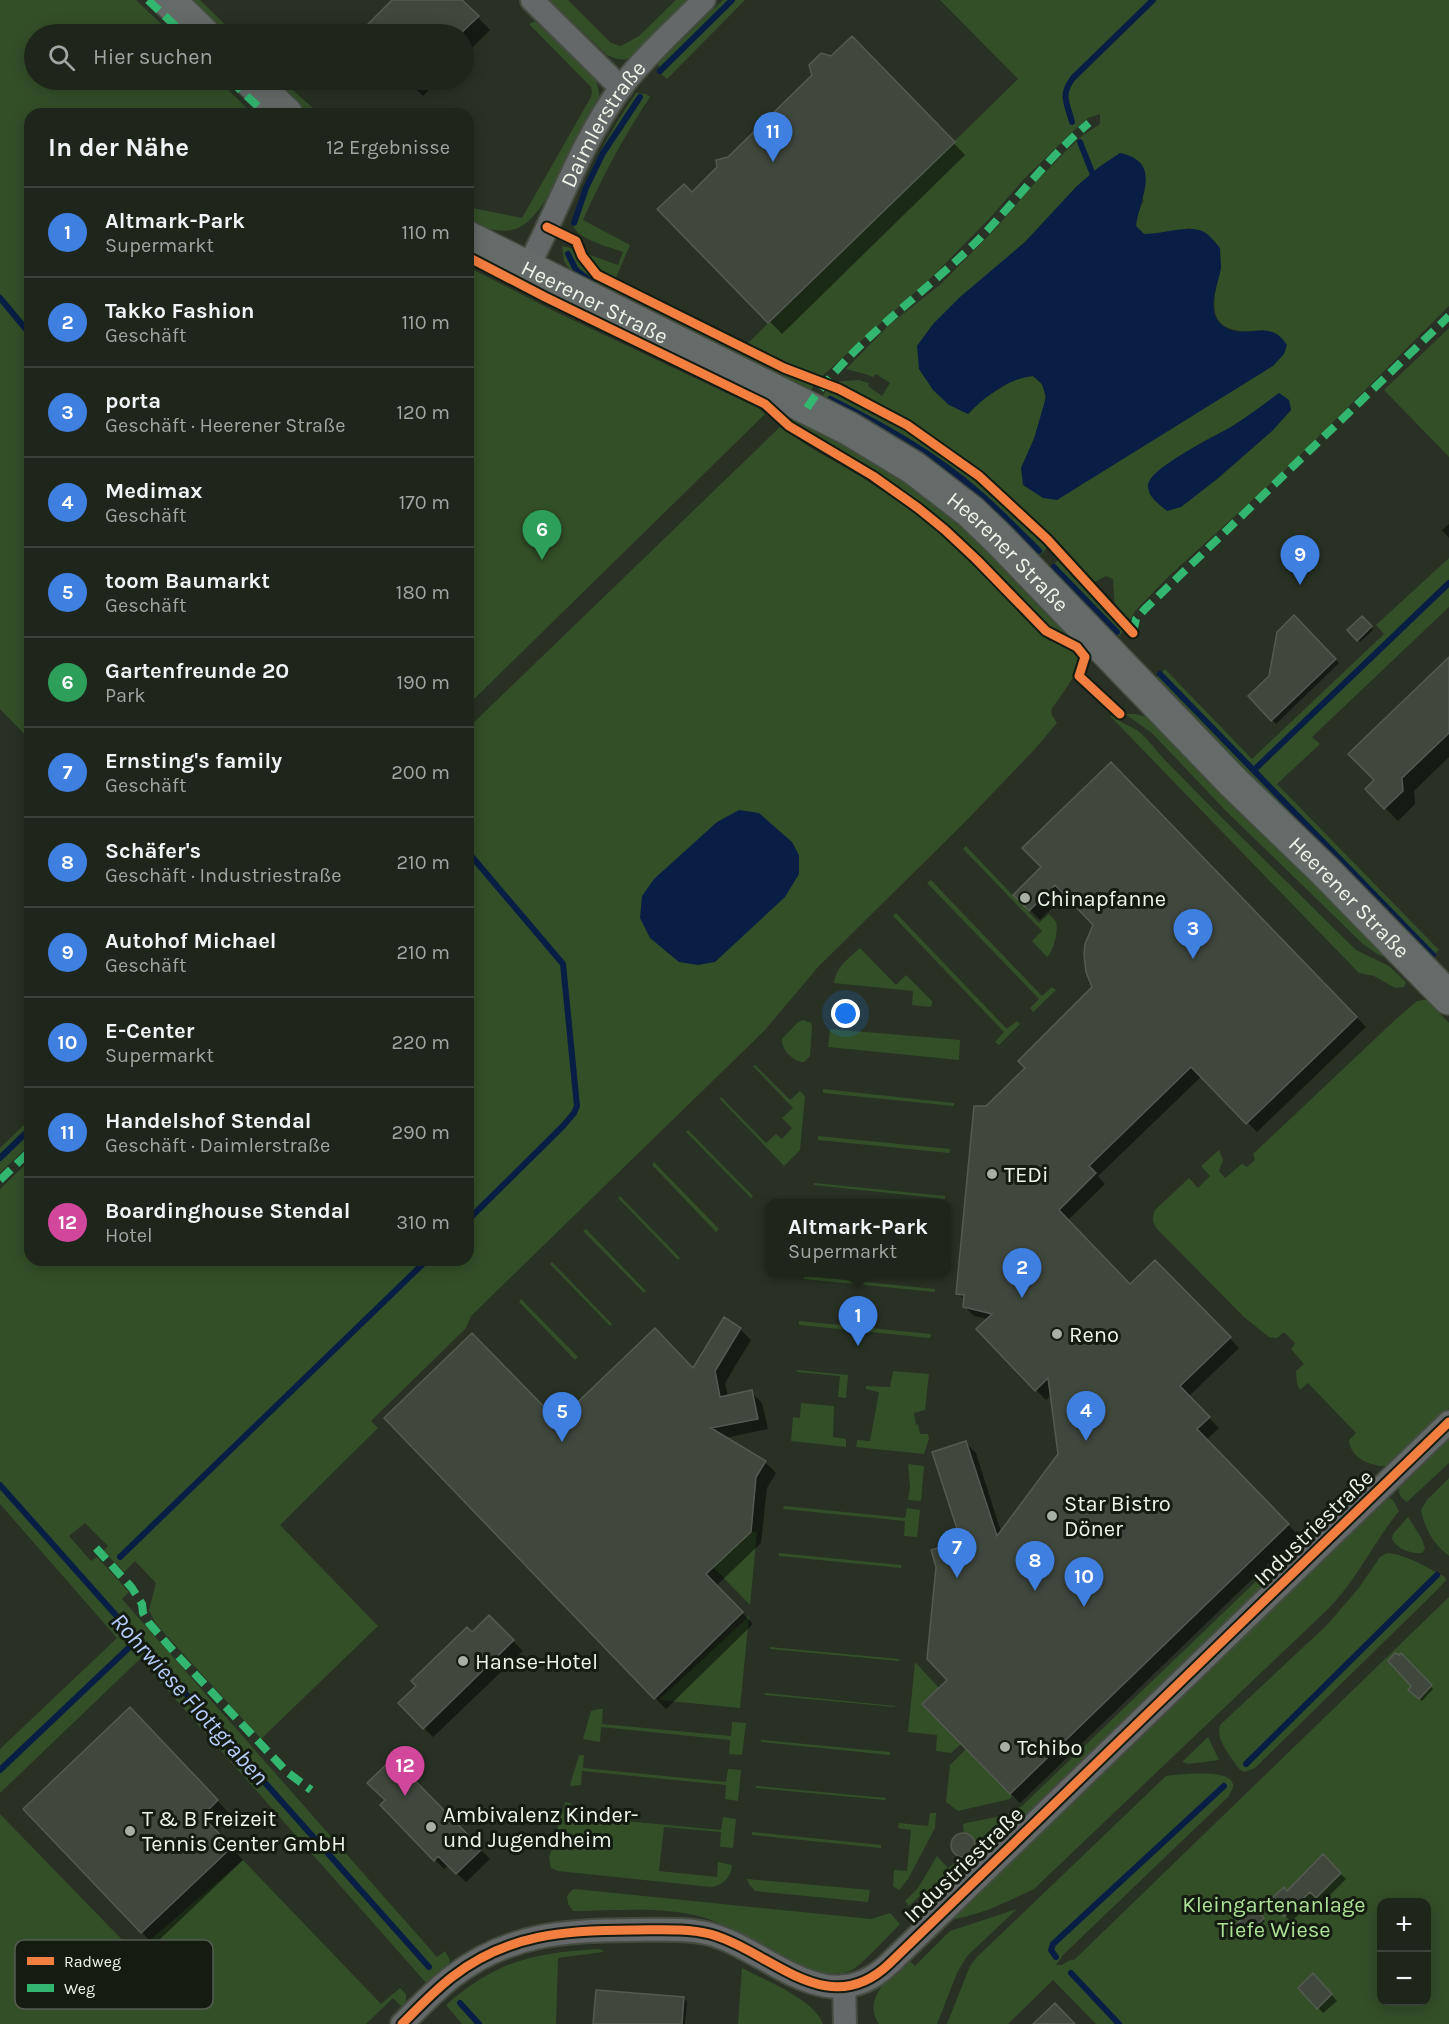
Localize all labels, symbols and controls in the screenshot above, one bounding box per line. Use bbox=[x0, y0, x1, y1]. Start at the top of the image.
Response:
search box bbox=[24, 24, 474, 90]
icon: search bbox=[45, 41, 78, 74]
text: Hier suchen bbox=[93, 44, 213, 70]
street label: Daimlerstraße bbox=[555, 55, 651, 192]
pin: 11 bbox=[754, 112, 792, 162]
text: In der Nähe bbox=[48, 132, 189, 163]
text: 12 Ergebnisse bbox=[326, 136, 450, 159]
text: Altmark-Park bbox=[105, 208, 245, 234]
text: 1 bbox=[64, 221, 71, 244]
text: 110 m bbox=[401, 221, 450, 244]
text: Supermarkt bbox=[105, 234, 214, 257]
street label: Heerener Straße bbox=[517, 255, 672, 350]
text: Takko Fashion bbox=[105, 298, 255, 324]
text: 2 bbox=[61, 311, 74, 334]
text: 110 m bbox=[401, 311, 450, 334]
text: Geschäft bbox=[105, 324, 186, 347]
text: porta bbox=[105, 388, 161, 414]
text: 3 bbox=[61, 401, 74, 424]
text: 120 m bbox=[396, 401, 450, 424]
text: Geschäft · Heerener Straße bbox=[105, 414, 346, 437]
text: Medimax bbox=[105, 478, 203, 504]
street label: Heerener Straße bbox=[941, 486, 1074, 618]
text: 4 bbox=[62, 491, 73, 514]
text: 170 m bbox=[399, 491, 450, 514]
text: Geschäft bbox=[105, 504, 186, 527]
pin: 6 bbox=[522, 510, 562, 560]
pin: 9 bbox=[1280, 536, 1320, 585]
text: toom Baumarkt bbox=[105, 568, 270, 594]
text: 5 bbox=[62, 581, 73, 604]
text: 180 m bbox=[396, 581, 450, 604]
text: Geschäft bbox=[105, 594, 186, 617]
text: Gartenfreunde 20 bbox=[105, 658, 289, 684]
text: 6 bbox=[61, 671, 74, 694]
text: 190 m bbox=[396, 671, 450, 694]
text: Park bbox=[105, 684, 146, 707]
text: Ernsting's family bbox=[105, 748, 282, 774]
text: 7 bbox=[63, 761, 72, 784]
text: 200 m bbox=[391, 761, 450, 784]
text: Geschäft bbox=[105, 774, 186, 797]
street label: Heerener Straße bbox=[1283, 831, 1415, 964]
text: Schäfer's bbox=[105, 838, 201, 864]
text: 8 bbox=[61, 851, 74, 874]
text: 210 m bbox=[396, 851, 450, 874]
text: Geschäft · Industriestraße bbox=[105, 864, 341, 887]
place label: Chinapfanne bbox=[1037, 886, 1166, 912]
marker: Chinapfanne bbox=[1018, 891, 1032, 905]
pin: 3 bbox=[1174, 910, 1212, 959]
text: Autohof Michael bbox=[105, 928, 277, 954]
text: 9 bbox=[61, 941, 74, 964]
text: 210 m bbox=[396, 941, 450, 964]
text: Geschäft bbox=[105, 954, 186, 977]
your location bbox=[831, 999, 860, 1028]
text: E-Center bbox=[105, 1018, 194, 1044]
text: 10 bbox=[58, 1031, 77, 1054]
text: 220 m bbox=[391, 1031, 450, 1054]
text: Supermarkt bbox=[105, 1044, 214, 1067]
text: Handelshof Stendal bbox=[105, 1108, 312, 1134]
text: 11 bbox=[60, 1121, 75, 1144]
text: 290 m bbox=[391, 1121, 450, 1144]
text: Geschäft · Daimlerstraße bbox=[105, 1134, 330, 1157]
place label: TEDi bbox=[1004, 1162, 1048, 1188]
marker: TEDi bbox=[985, 1167, 999, 1181]
text: Boardinghouse Stendal bbox=[105, 1198, 350, 1224]
popup bbox=[765, 1199, 951, 1277]
text: 12 bbox=[58, 1211, 77, 1234]
text: 310 m bbox=[396, 1211, 450, 1234]
text: Altmark-Park bbox=[788, 1214, 928, 1240]
text: Hotel bbox=[105, 1224, 153, 1247]
text: Supermarkt bbox=[788, 1240, 897, 1263]
pin: 2 bbox=[1002, 1248, 1042, 1298]
pin: 1 bbox=[838, 1296, 878, 1346]
place label: Reno bbox=[1069, 1322, 1119, 1348]
marker: Reno bbox=[1050, 1327, 1064, 1341]
pin: 5 bbox=[542, 1392, 582, 1442]
pin: 4 bbox=[1066, 1392, 1106, 1441]
street label: Industriestraße bbox=[1249, 1464, 1379, 1591]
place label: Star Bistro Döner bbox=[1064, 1491, 1171, 1542]
marker: Star Bistro Döner bbox=[1045, 1509, 1059, 1523]
pin: 7 bbox=[938, 1528, 976, 1578]
pin: 8 bbox=[1016, 1542, 1054, 1591]
pin: 10 bbox=[1064, 1558, 1104, 1607]
water label: Rohrwiese Flottgraben bbox=[105, 1607, 275, 1791]
place label: Hanse-Hotel bbox=[475, 1649, 598, 1675]
marker: Hanse-Hotel bbox=[456, 1654, 470, 1668]
place label: Tchibo bbox=[1017, 1735, 1083, 1761]
marker: Tchibo bbox=[998, 1740, 1012, 1754]
pin: 12 bbox=[386, 1746, 424, 1796]
street label: Industriestraße bbox=[899, 1801, 1029, 1928]
place label: Ambivalenz Kinder- und Jugendheim bbox=[443, 1802, 639, 1853]
place label: T & B Freizeit Tennis Center GmbH bbox=[142, 1806, 346, 1857]
marker: Ambivalenz Kinder- und Jugendheim bbox=[424, 1820, 438, 1834]
marker: T & B Freizeit Tennis Center GmbH bbox=[123, 1824, 137, 1838]
park label: Kleingartenanlage Tiefe Wiese bbox=[1182, 1892, 1366, 1943]
map controls bbox=[1377, 1898, 1431, 2006]
button: + bbox=[1377, 1898, 1431, 1952]
legend bbox=[15, 1940, 213, 2009]
text: Radweg bbox=[64, 1952, 121, 1971]
button: − bbox=[1377, 1952, 1431, 2006]
text: Weg bbox=[64, 1979, 95, 1998]

